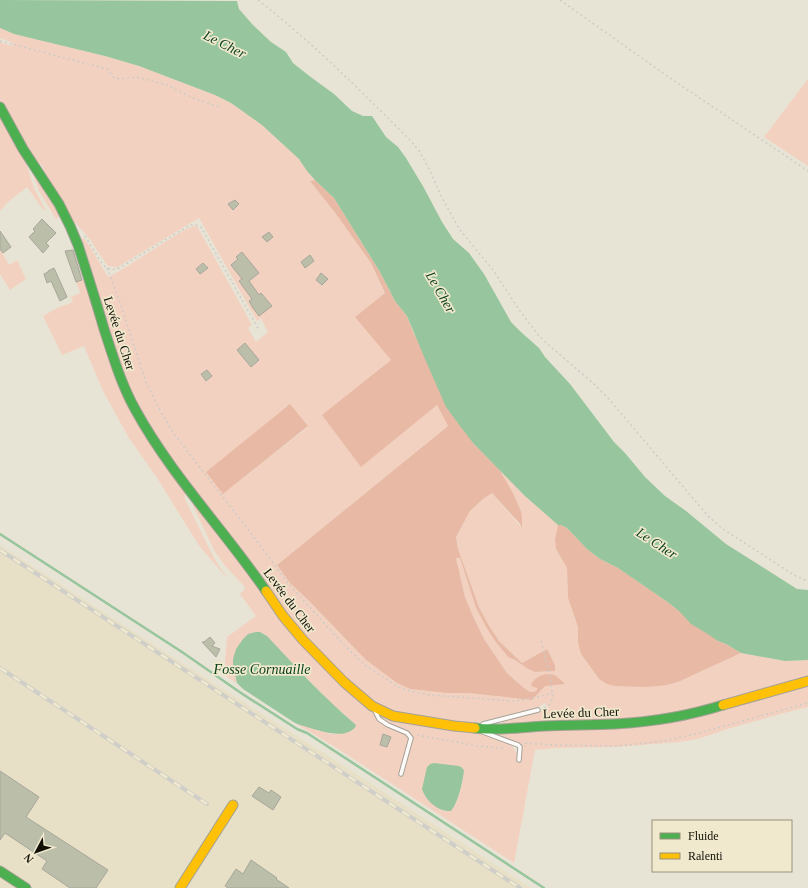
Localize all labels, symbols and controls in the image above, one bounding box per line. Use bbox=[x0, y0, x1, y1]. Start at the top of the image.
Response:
water label: Le Cher bbox=[200, 27, 249, 62]
water label: Le Cher bbox=[422, 268, 459, 316]
street label: Levée du Cher bbox=[101, 294, 139, 372]
water label: Le Cher bbox=[633, 524, 680, 562]
street label: Levée du Cher bbox=[261, 565, 319, 636]
water label: Fosse Cornuaille bbox=[213, 662, 310, 677]
street label: Levée du Cher bbox=[543, 704, 620, 721]
legend bbox=[652, 820, 792, 872]
text: Fluide bbox=[688, 829, 719, 843]
north arrow bbox=[16, 832, 56, 872]
text: Ralenti bbox=[688, 849, 723, 863]
text: N bbox=[21, 852, 36, 865]

